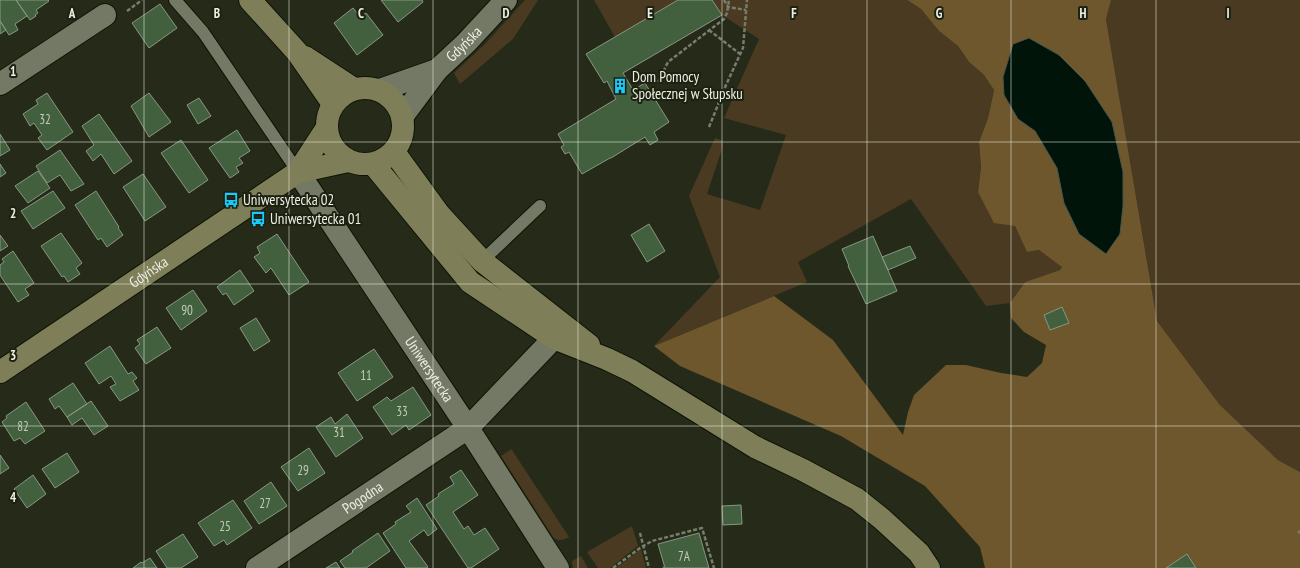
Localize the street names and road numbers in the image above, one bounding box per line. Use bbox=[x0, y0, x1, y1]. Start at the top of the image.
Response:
street label: Gdyńska bbox=[442, 22, 486, 66]
street label: Gdyńska bbox=[125, 252, 172, 292]
street label: Uniwersytecka bbox=[401, 333, 458, 406]
street label: Pogodna bbox=[339, 477, 387, 518]

